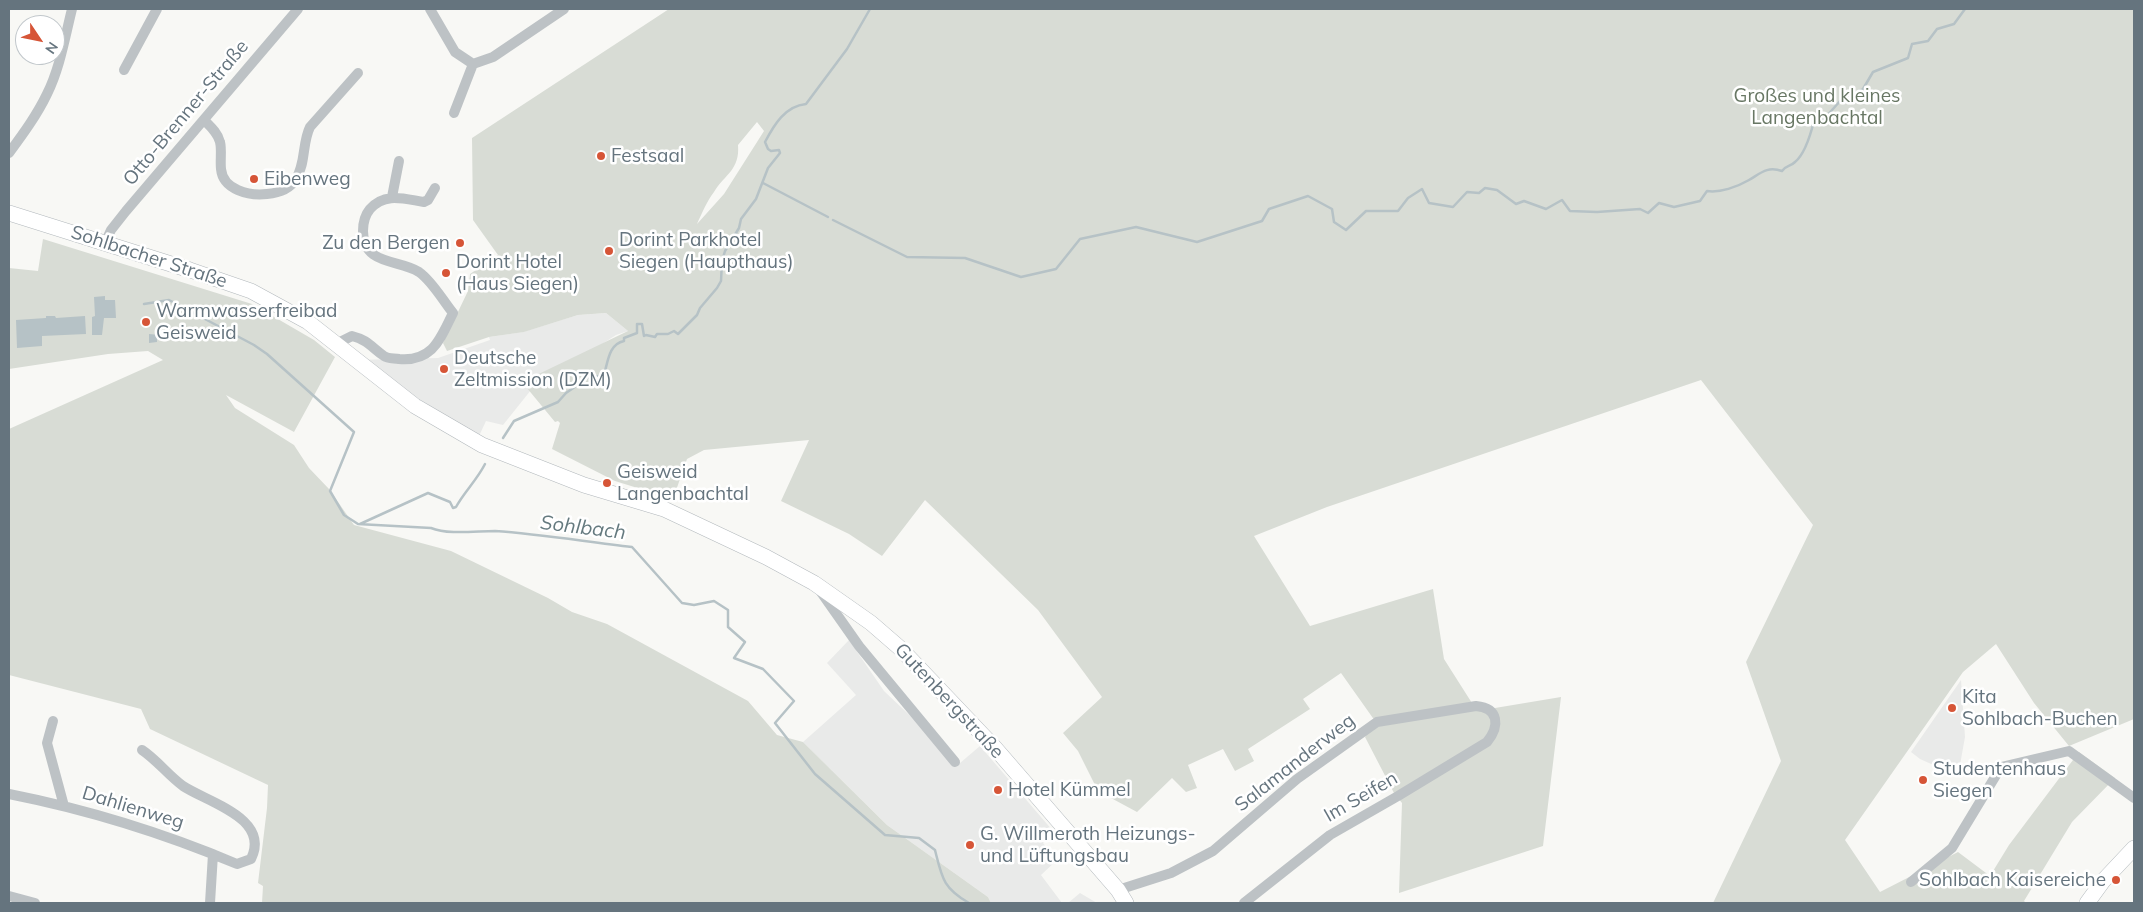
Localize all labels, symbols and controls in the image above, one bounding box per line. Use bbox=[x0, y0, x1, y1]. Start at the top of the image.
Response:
north arrow bbox=[15, 15, 65, 65]
street label: Otto-Brenner-Straße bbox=[119, 36, 253, 190]
text: N bbox=[41, 38, 62, 57]
park label: Großes und kleines Langenbachtal bbox=[1734, 85, 1900, 129]
place label: Festsaal bbox=[611, 145, 684, 167]
marker: Festsaal bbox=[595, 150, 607, 162]
place label: Eibenweg bbox=[264, 168, 351, 190]
marker: Eibenweg bbox=[248, 173, 260, 185]
street label: Sohlbacher Straße bbox=[68, 221, 230, 293]
place label: Dorint Parkhotel Siegen (Haupthaus) bbox=[619, 229, 793, 273]
place label: Zu den Bergen bbox=[322, 232, 450, 254]
marker: Zu den Bergen bbox=[454, 237, 466, 249]
marker: Dorint Parkhotel Siegen (Haupthaus) bbox=[603, 245, 615, 257]
place label: Dorint Hotel (Haus Siegen) bbox=[456, 251, 579, 295]
marker: Dorint Hotel (Haus Siegen) bbox=[440, 267, 452, 279]
place label: Warmwasserfreibad Geisweid bbox=[156, 300, 337, 344]
marker: Warmwasserfreibad Geisweid bbox=[140, 316, 152, 328]
place label: Deutsche Zeltmission (DZM) bbox=[454, 347, 612, 391]
marker: Deutsche Zeltmission (DZM) bbox=[438, 363, 450, 375]
place label: Geisweid Langenbachtal bbox=[617, 461, 749, 505]
marker: Geisweid Langenbachtal bbox=[601, 477, 613, 489]
water label: Sohlbach bbox=[539, 511, 627, 545]
street label: Gutenbergstraße bbox=[890, 639, 1008, 763]
place label: Kita Sohlbach-Buchen bbox=[1962, 686, 2118, 730]
marker: Kita Sohlbach-Buchen bbox=[1946, 702, 1958, 714]
street label: Salamanderweg bbox=[1231, 709, 1359, 817]
place label: Studentenhaus Siegen bbox=[1933, 758, 2066, 802]
street label: Im Seifen bbox=[1320, 767, 1402, 827]
marker: Studentenhaus Siegen bbox=[1917, 774, 1929, 786]
place label: Hotel Kümmel bbox=[1008, 779, 1131, 801]
street label: Dahlienweg bbox=[79, 782, 187, 834]
marker: Hotel Kümmel bbox=[992, 784, 1004, 796]
place label: G. Willmeroth Heizungs- und Lüftungsbau bbox=[980, 823, 1196, 867]
marker: G. Willmeroth Heizungs- und Lüftungsbau bbox=[964, 839, 976, 851]
place label: Sohlbach Kaisereiche bbox=[1919, 869, 2106, 891]
marker: Sohlbach Kaisereiche bbox=[2110, 874, 2122, 886]

